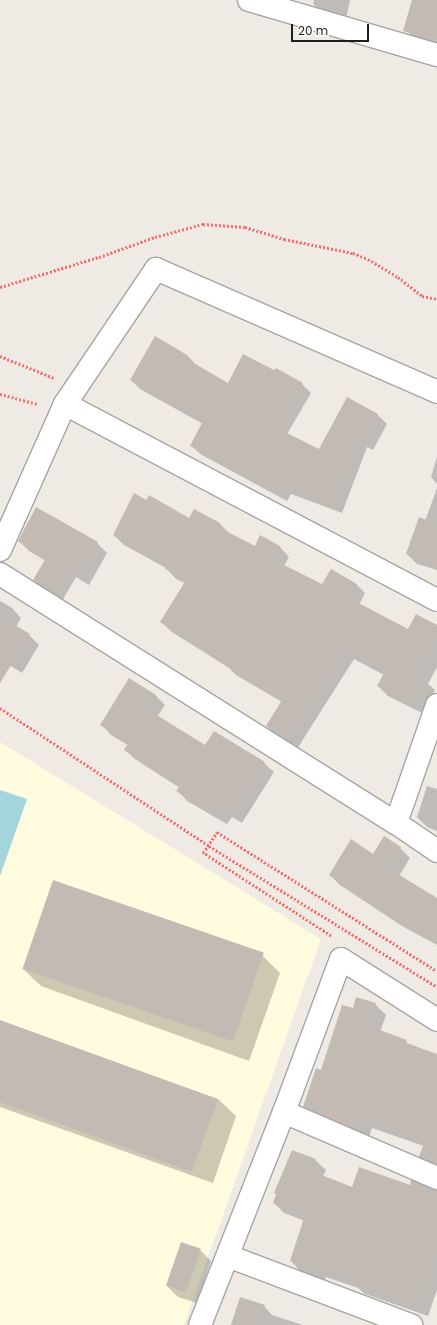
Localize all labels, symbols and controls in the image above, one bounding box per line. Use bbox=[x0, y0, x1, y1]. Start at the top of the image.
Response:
scale bar bbox=[293, 16, 371, 42]
text: 20 m bbox=[298, 22, 328, 39]

